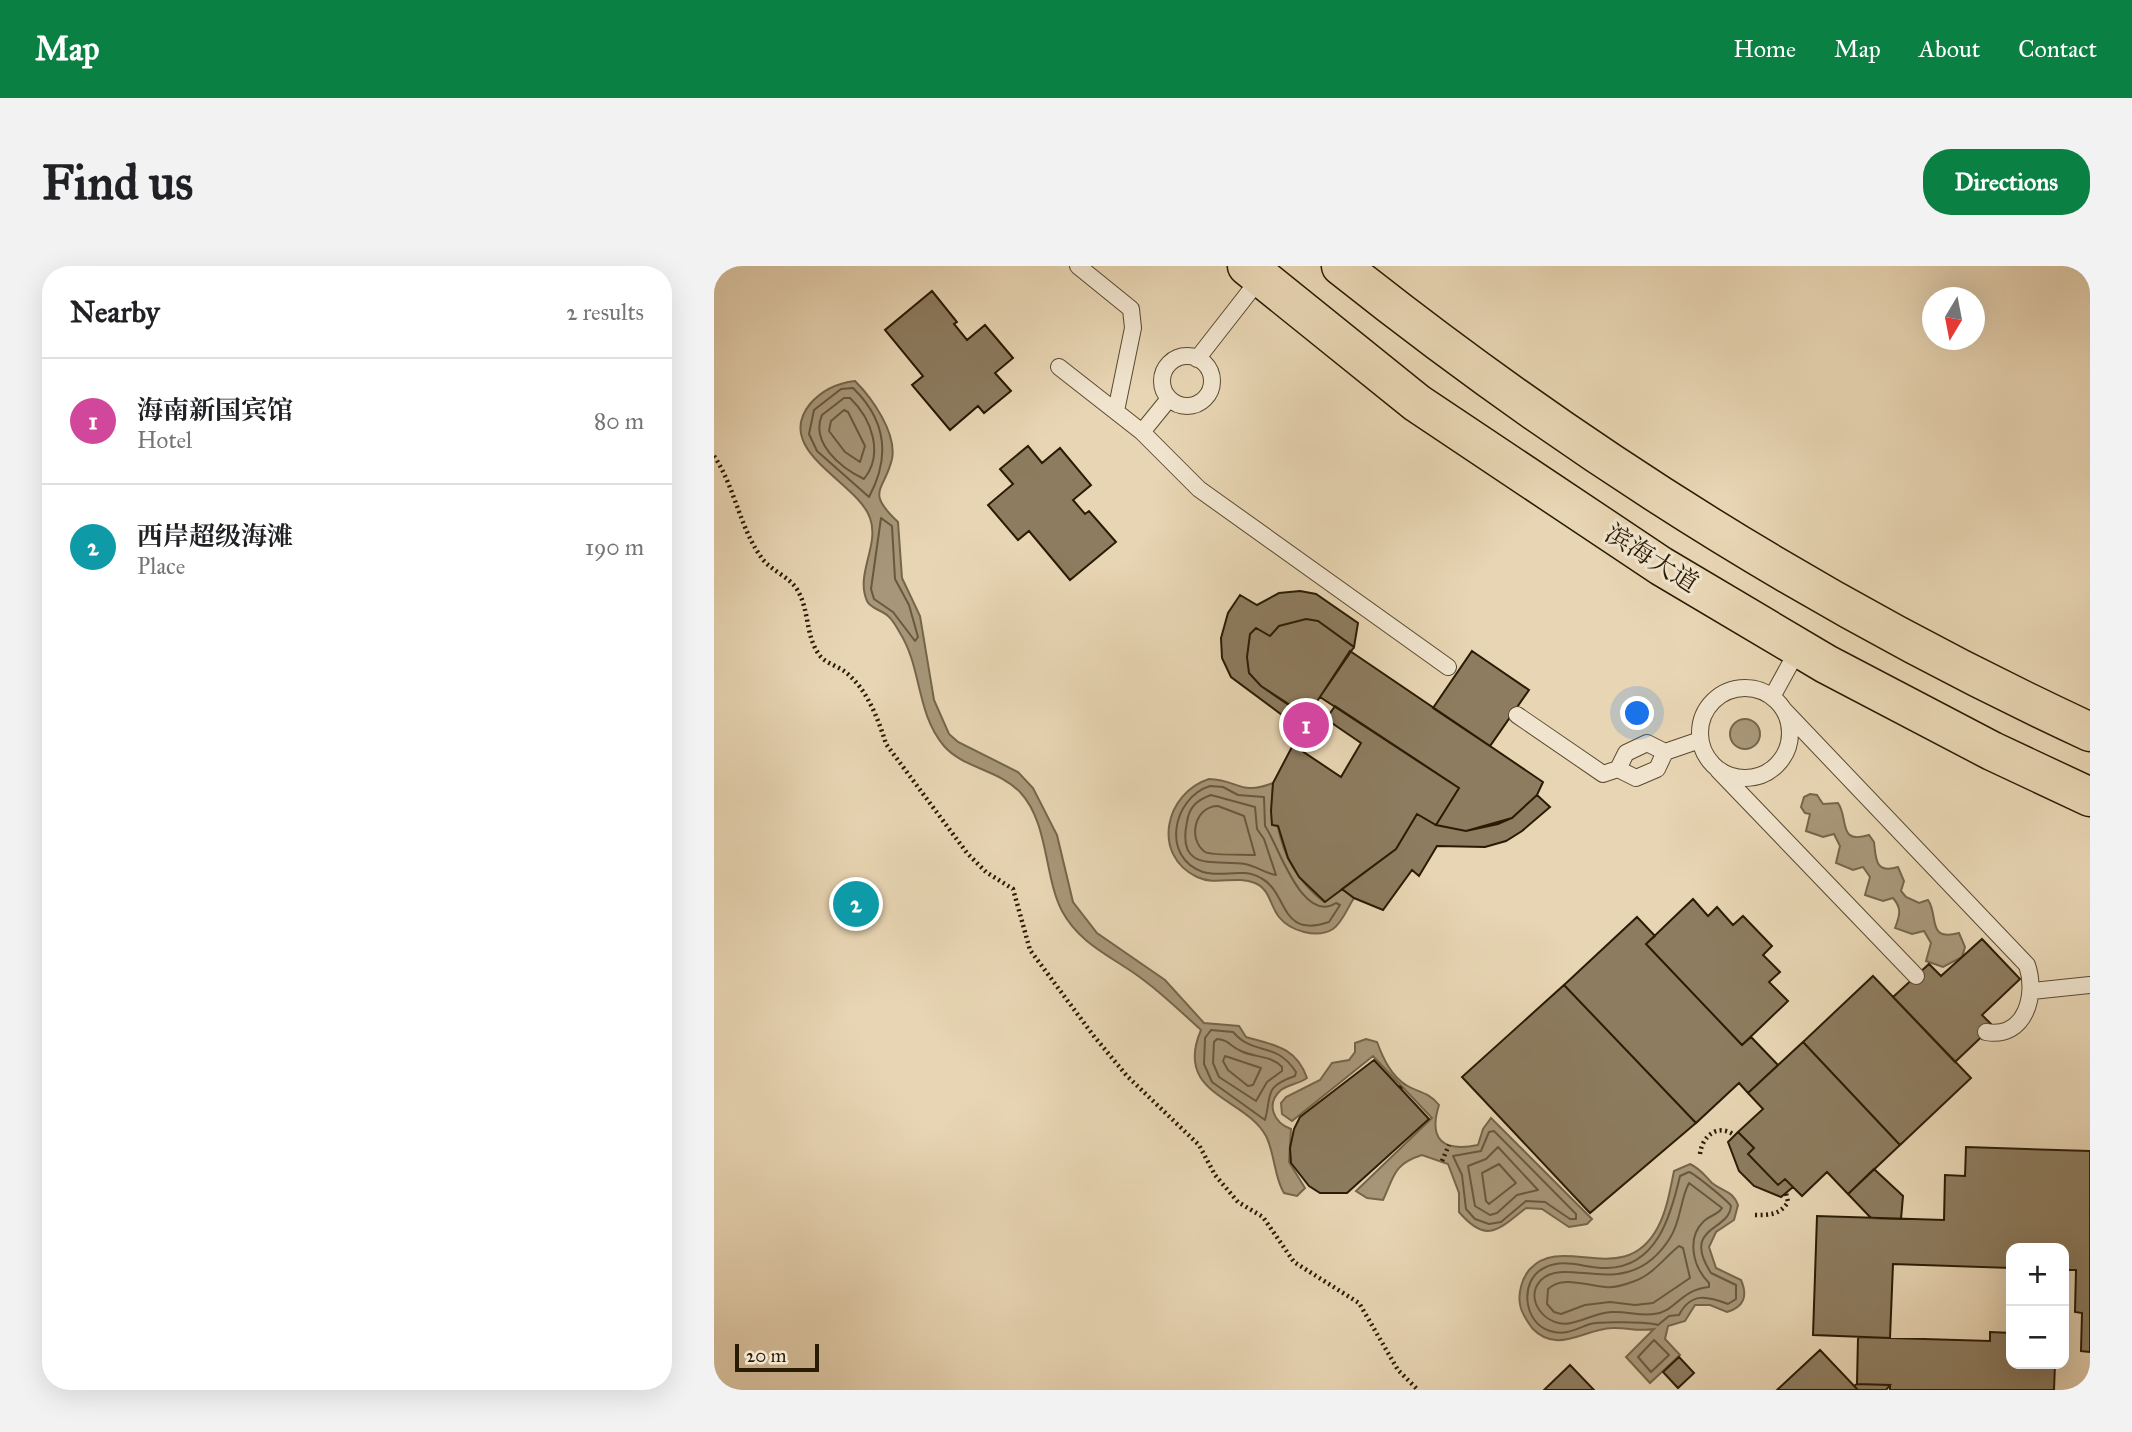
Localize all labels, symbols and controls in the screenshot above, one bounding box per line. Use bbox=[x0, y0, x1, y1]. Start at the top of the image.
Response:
text: Map bbox=[35, 29, 99, 69]
text: Home bbox=[1733, 34, 1796, 64]
text: Map bbox=[1834, 34, 1881, 64]
text: About bbox=[1919, 34, 1980, 64]
text: Contact bbox=[2018, 34, 2097, 64]
button: Directions bbox=[1923, 149, 2090, 215]
text: Find us bbox=[42, 153, 193, 212]
north arrow bbox=[1922, 287, 1985, 350]
text: Nearby bbox=[70, 294, 160, 330]
text: 2 results bbox=[566, 298, 644, 326]
text: 海南新国宾馆 bbox=[137, 394, 293, 426]
text: 1 bbox=[88, 407, 98, 435]
text: 80 m bbox=[594, 407, 644, 435]
text: Hotel bbox=[137, 426, 192, 454]
street label: 滨海大道 bbox=[1599, 517, 1705, 599]
text: 西岸超级海滩 bbox=[137, 520, 293, 552]
text: 2 bbox=[87, 533, 99, 561]
text: 190 m bbox=[585, 533, 644, 561]
text: Place bbox=[137, 552, 185, 580]
your location bbox=[1620, 696, 1654, 730]
pin: 1 bbox=[1283, 699, 1329, 751]
pin: 2 bbox=[833, 878, 879, 930]
map controls bbox=[2006, 1243, 2069, 1369]
button: + bbox=[2006, 1243, 2069, 1306]
button: − bbox=[2006, 1306, 2069, 1369]
scale bar bbox=[735, 1341, 819, 1373]
text: 20 m bbox=[746, 1344, 787, 1367]

